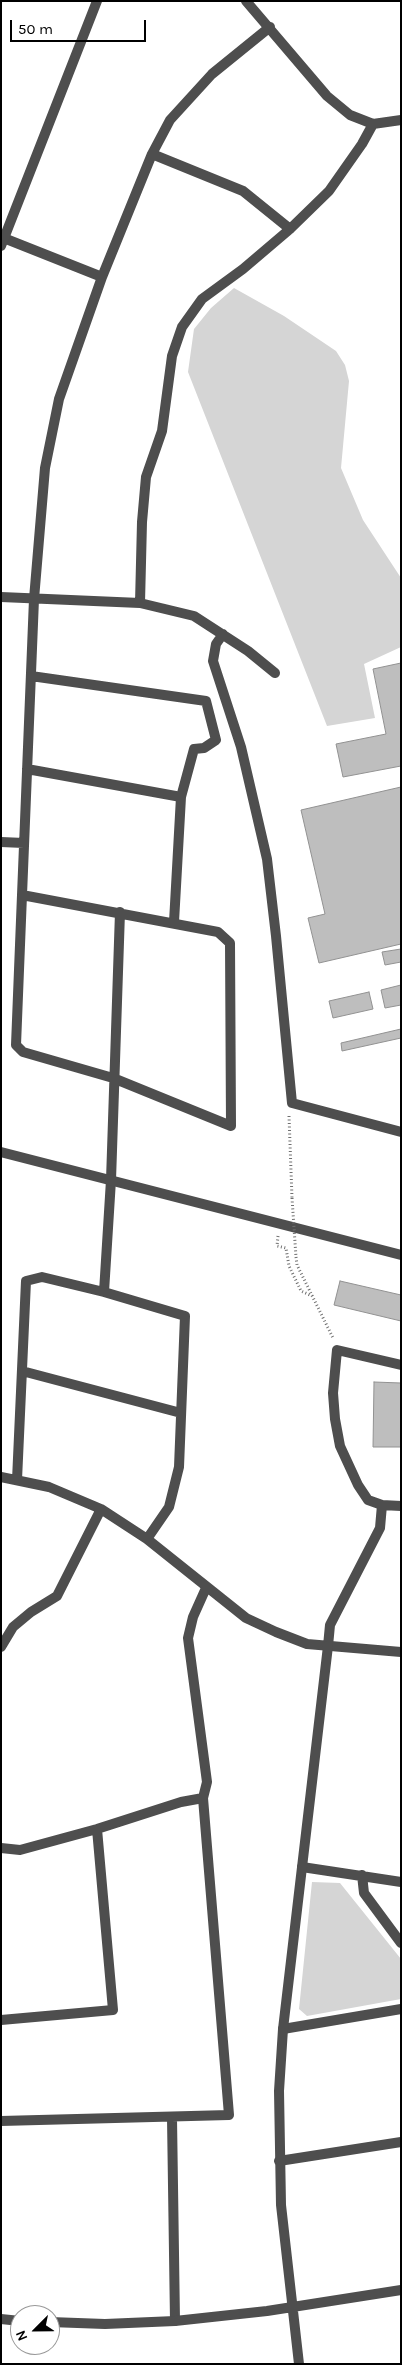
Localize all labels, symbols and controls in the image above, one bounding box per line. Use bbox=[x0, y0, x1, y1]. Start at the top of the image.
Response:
scale bar bbox=[12, 10, 149, 42]
text: 50 m bbox=[18, 20, 53, 38]
north arrow bbox=[10, 2305, 60, 2355]
text: N bbox=[12, 2328, 31, 2344]

